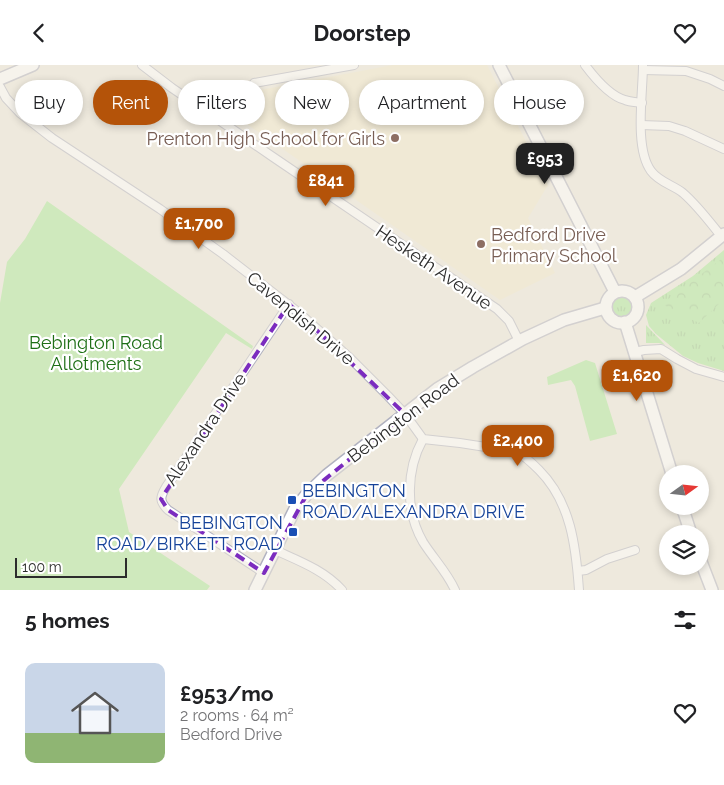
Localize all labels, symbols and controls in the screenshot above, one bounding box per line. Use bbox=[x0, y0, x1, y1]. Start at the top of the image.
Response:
icon: back bbox=[25, 19, 53, 47]
icon: heart bbox=[671, 19, 699, 47]
text: Doorstep bbox=[313, 20, 411, 46]
chip: Buy bbox=[15, 80, 83, 125]
chip: Rent bbox=[93, 80, 168, 125]
chip: Filters bbox=[178, 80, 265, 125]
chip: New bbox=[275, 80, 349, 125]
chip: Apartment bbox=[359, 80, 484, 125]
chip: House bbox=[494, 80, 584, 125]
place label: Prenton High School for Girls bbox=[146, 128, 385, 149]
marker: Prenton High School for Girls bbox=[389, 132, 401, 144]
pin: £953 bbox=[515, 143, 575, 185]
text: £953 bbox=[527, 149, 563, 168]
pin: £841 bbox=[296, 165, 356, 207]
text: £841 bbox=[308, 171, 344, 190]
pin: £1,700 bbox=[158, 207, 240, 250]
text: £1,700 bbox=[175, 214, 223, 233]
street label: Hesketh Avenue bbox=[372, 220, 496, 314]
place label: Bedford Drive Primary School bbox=[491, 224, 617, 266]
marker: Bedford Drive Primary School bbox=[475, 238, 487, 250]
street label: Cavendish Drive bbox=[243, 267, 359, 369]
park label: Bebington Road Allotments bbox=[29, 332, 163, 374]
pin: £1,620 bbox=[596, 359, 678, 402]
text: £1,620 bbox=[613, 366, 661, 385]
street label: Alexandra Drive bbox=[160, 368, 251, 489]
street label: Bebington Road bbox=[343, 369, 463, 467]
pin: £2,400 bbox=[477, 425, 559, 467]
text: £2,400 bbox=[493, 431, 543, 450]
north arrow bbox=[659, 465, 709, 515]
map controls bbox=[659, 465, 709, 575]
place label: BEBINGTON ROAD/ALEXANDRA DRIVE bbox=[302, 480, 525, 522]
marker: BEBINGTON ROAD/ALEXANDRA DRIVE bbox=[286, 494, 298, 506]
place label: BEBINGTON ROAD/BIRKETT ROAD bbox=[96, 512, 283, 554]
button: layers bbox=[659, 525, 709, 575]
marker: BEBINGTON ROAD/BIRKETT ROAD bbox=[287, 526, 299, 538]
scale bar bbox=[15, 555, 128, 578]
text: 100 m bbox=[22, 559, 62, 575]
icon: filters bbox=[671, 606, 699, 634]
text: 5 homes bbox=[25, 608, 110, 633]
text: £953/mo bbox=[180, 681, 273, 706]
icon: home bbox=[65, 683, 125, 743]
icon: heart bbox=[671, 699, 699, 727]
text: 2 rooms · 64 m² bbox=[180, 706, 294, 725]
text: Bedford Drive bbox=[180, 725, 282, 744]

